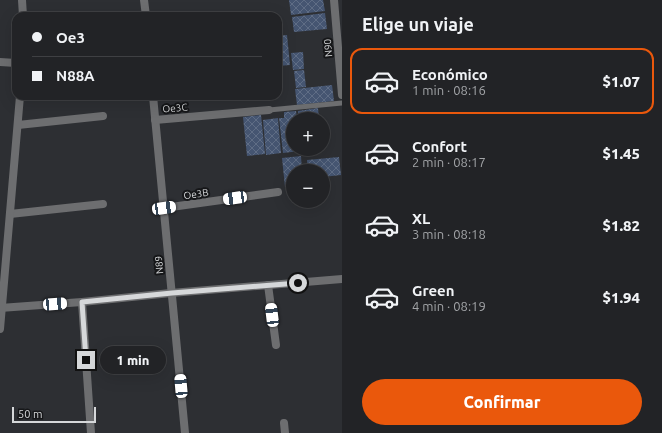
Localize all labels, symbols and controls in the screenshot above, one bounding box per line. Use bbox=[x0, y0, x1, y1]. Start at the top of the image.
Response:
text: Elige un viaje bbox=[362, 14, 474, 34]
text: Oe3 bbox=[56, 29, 85, 46]
street label: N90 bbox=[322, 38, 334, 58]
icon: car bbox=[364, 63, 400, 99]
text: Económico bbox=[412, 66, 488, 83]
text: N88A bbox=[56, 67, 95, 84]
text: $1.07 bbox=[602, 73, 640, 90]
text: 1 min · 08:16 bbox=[412, 83, 486, 97]
street label: Oe3C bbox=[162, 101, 188, 115]
map controls bbox=[286, 112, 330, 208]
button: + bbox=[286, 112, 330, 156]
icon: car bbox=[364, 135, 400, 171]
text: Confort bbox=[412, 138, 467, 155]
text: $1.45 bbox=[602, 145, 640, 162]
text: 2 min · 08:17 bbox=[412, 155, 486, 169]
button: − bbox=[286, 164, 330, 208]
street label: Oe3B bbox=[183, 187, 209, 201]
car bbox=[222, 190, 248, 206]
car bbox=[151, 200, 177, 216]
icon: car bbox=[364, 207, 400, 243]
text: XL bbox=[412, 210, 430, 227]
text: $1.82 bbox=[602, 217, 640, 234]
text: 3 min · 08:18 bbox=[412, 227, 486, 241]
street label: N89 bbox=[153, 255, 165, 275]
route start bbox=[289, 274, 307, 292]
icon: car bbox=[364, 279, 400, 315]
text: Green bbox=[412, 282, 454, 299]
text: $1.94 bbox=[602, 289, 640, 306]
car bbox=[43, 297, 67, 311]
text: 4 min · 08:19 bbox=[412, 299, 486, 313]
car bbox=[265, 302, 279, 328]
callout: 1 min bbox=[100, 346, 166, 374]
route end bbox=[77, 351, 95, 369]
text: 1 min bbox=[116, 353, 150, 367]
car bbox=[174, 374, 188, 398]
button: Confirmar bbox=[362, 379, 642, 425]
scale bar bbox=[12, 405, 96, 424]
text: 50 m bbox=[18, 408, 42, 420]

